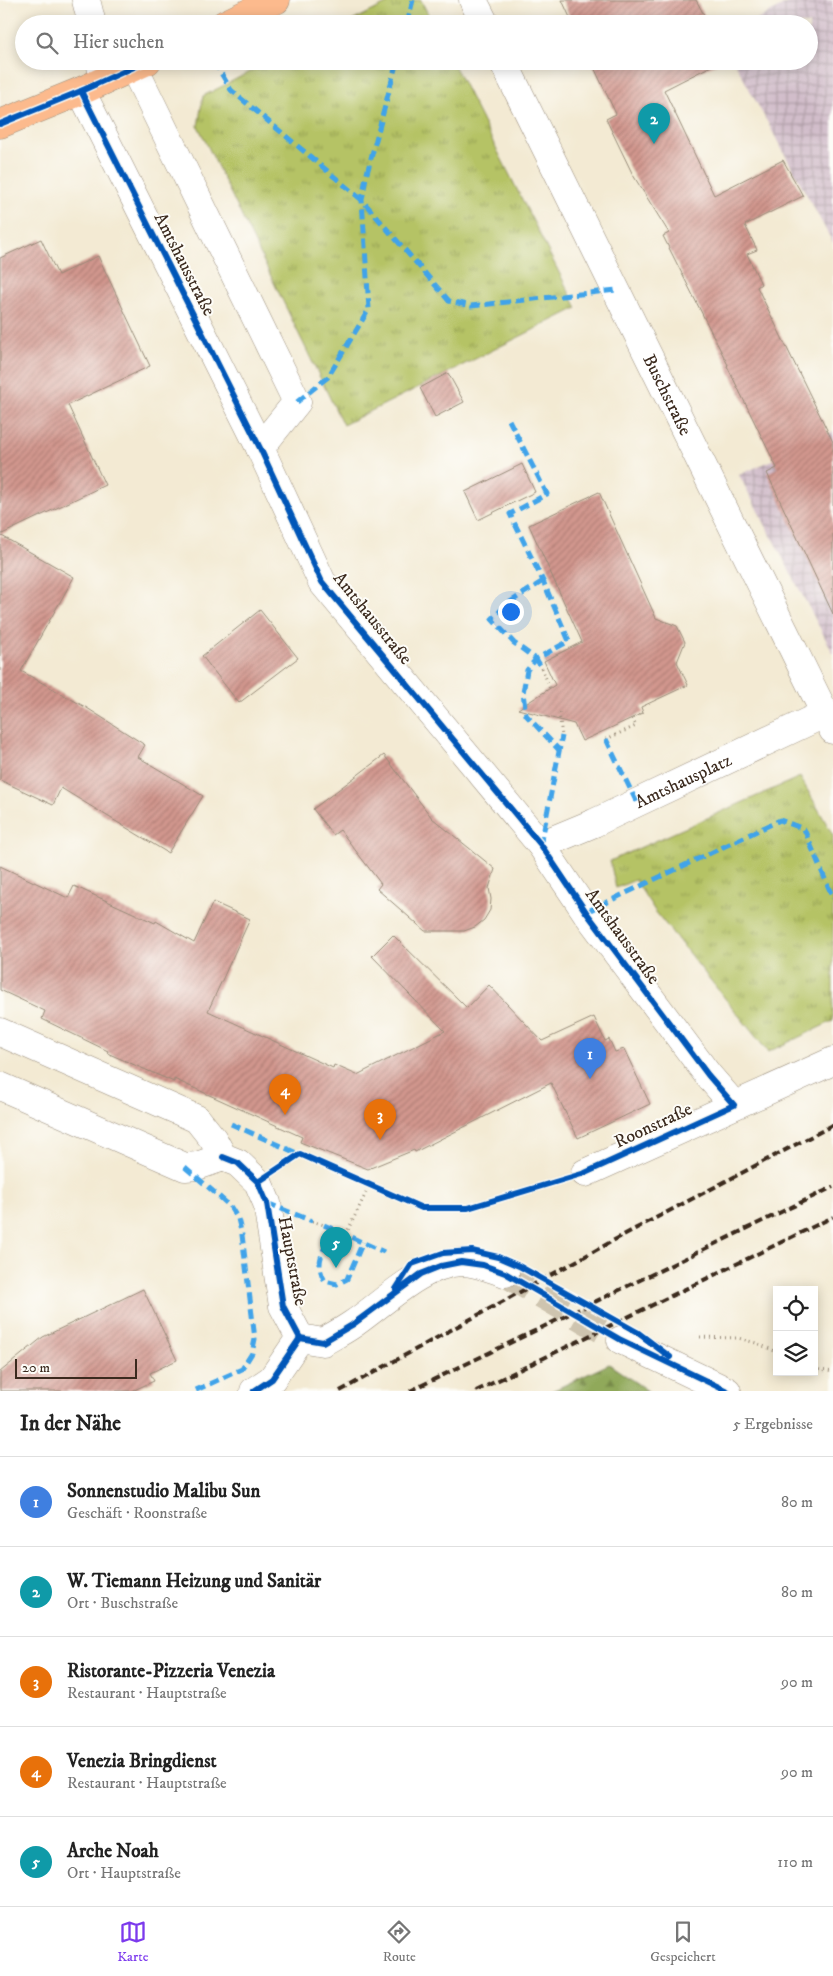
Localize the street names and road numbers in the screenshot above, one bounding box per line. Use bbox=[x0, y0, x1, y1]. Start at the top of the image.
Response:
street label: Amtshausstraße bbox=[149, 209, 220, 320]
street label: Buschstraße bbox=[637, 351, 696, 439]
street label: Amtshausstraße bbox=[328, 568, 416, 669]
street label: Amtshausplatz bbox=[632, 749, 735, 814]
street label: Amtshausstraße bbox=[580, 884, 664, 989]
street label: Roonstraße bbox=[611, 1098, 696, 1153]
street label: Hauptstraße bbox=[273, 1215, 311, 1308]

